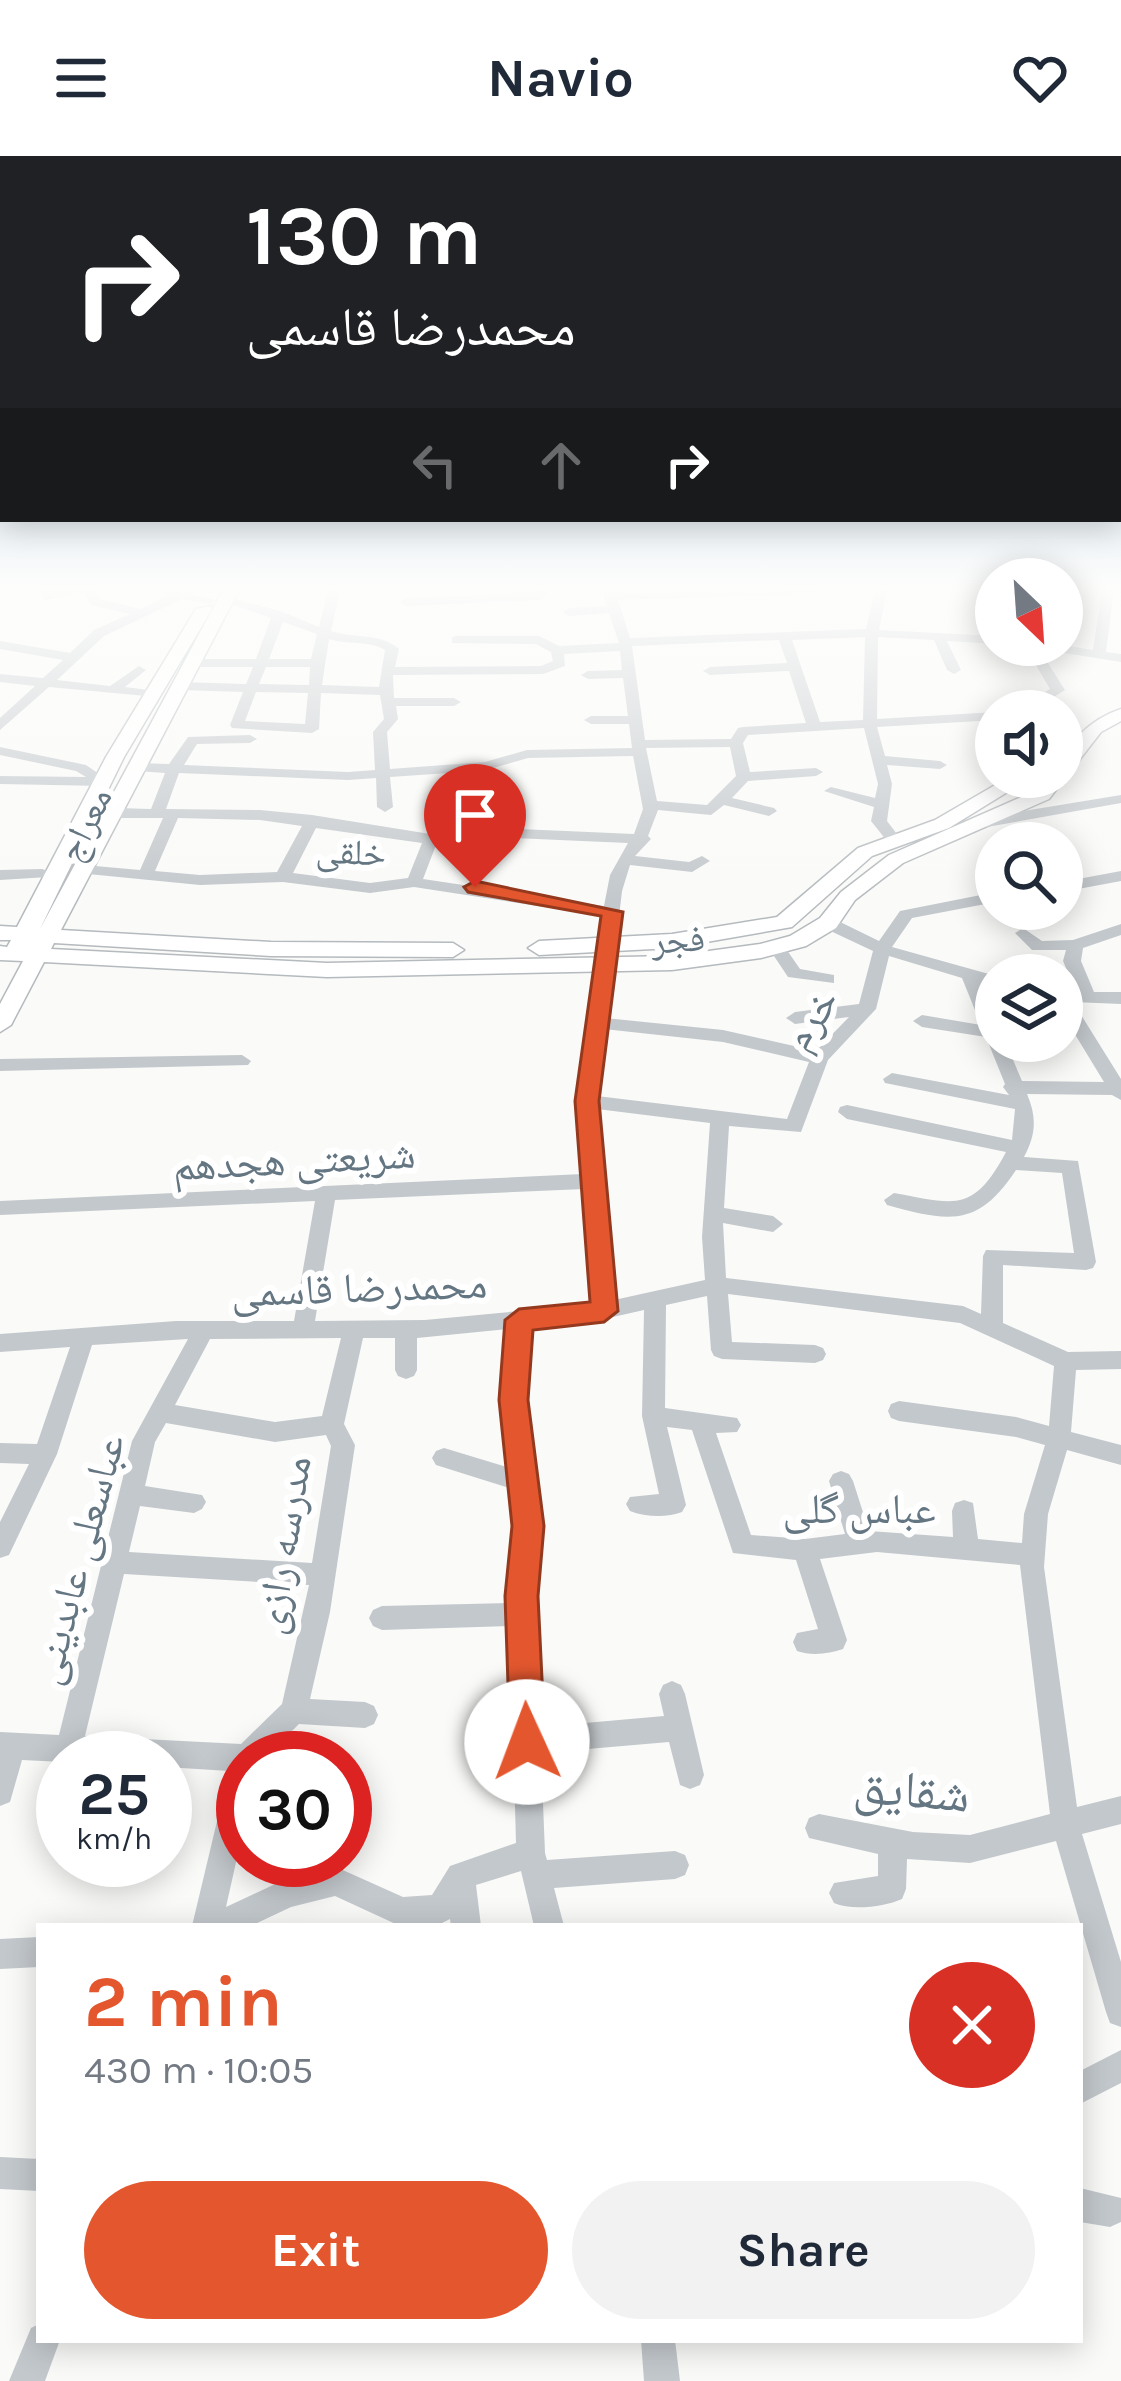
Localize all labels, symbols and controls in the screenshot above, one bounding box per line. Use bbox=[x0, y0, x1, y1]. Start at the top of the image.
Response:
icon: menu bbox=[48, 45, 114, 111]
icon: heart bbox=[1007, 45, 1073, 111]
text: Navio bbox=[487, 46, 634, 110]
text: 130 m bbox=[246, 187, 482, 285]
icon: right bbox=[48, 204, 204, 360]
text: محمدرضا قاسمی bbox=[246, 295, 576, 359]
icon: left bbox=[402, 432, 468, 498]
icon: ahead bbox=[528, 432, 594, 498]
icon: right bbox=[654, 432, 720, 498]
north arrow bbox=[975, 558, 1083, 666]
map controls bbox=[975, 558, 1083, 1062]
button: sound bbox=[975, 690, 1083, 798]
pin bbox=[424, 764, 526, 887]
street label: معراج bbox=[49, 780, 122, 869]
icon: arrive bbox=[442, 782, 508, 848]
button: search bbox=[975, 822, 1083, 930]
street label: خلقی bbox=[315, 829, 387, 875]
street label: فجر bbox=[649, 917, 706, 963]
button: layers bbox=[975, 954, 1083, 1062]
street label: خرم bbox=[772, 978, 852, 1061]
street label: شریعتی هجدهم bbox=[171, 1129, 417, 1193]
street label: محمدرضا قاسمی bbox=[230, 1259, 488, 1317]
street label: عباسعلی عابدینی bbox=[21, 1429, 135, 1690]
street label: مدرسه رازی bbox=[244, 1452, 322, 1638]
street label: عباس گلی bbox=[782, 1484, 936, 1534]
position arrow bbox=[464, 1679, 590, 1805]
speed limit sign: 30 bbox=[216, 1731, 372, 1887]
street label: شقایق bbox=[851, 1755, 973, 1826]
text: 25 bbox=[78, 1759, 150, 1829]
text: km/h bbox=[76, 1821, 152, 1857]
text: 2 min bbox=[84, 1960, 283, 2044]
button: close bbox=[909, 1962, 1035, 2088]
text: 430 m · 10:05 bbox=[84, 2047, 313, 2093]
button: Exit bbox=[84, 2181, 548, 2319]
button: Share bbox=[572, 2181, 1035, 2319]

